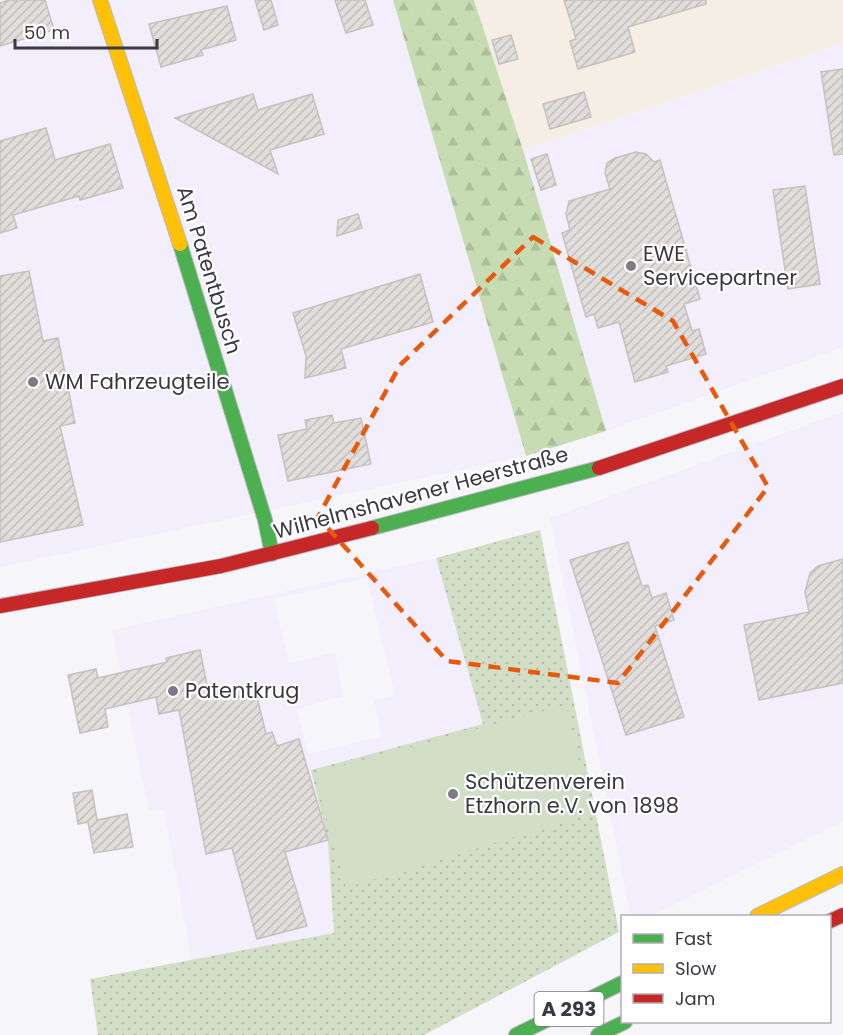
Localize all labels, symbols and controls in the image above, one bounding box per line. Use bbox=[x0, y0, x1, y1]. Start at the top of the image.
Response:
scale bar bbox=[15, 12, 158, 50]
text: 50 m bbox=[24, 20, 70, 45]
street label: Am Patentbusch bbox=[170, 182, 249, 357]
place label: EWE Servicepartner bbox=[643, 239, 797, 292]
marker: EWE Servicepartner bbox=[624, 259, 638, 273]
place label: WM Fahrzeugteile bbox=[45, 367, 229, 396]
marker: WM Fahrzeugteile bbox=[26, 375, 40, 389]
street label: Wilhelmshavener Heerstraße bbox=[270, 439, 571, 546]
place label: Patentkrug bbox=[185, 676, 299, 705]
marker: Patentkrug bbox=[166, 684, 180, 698]
place label: Schützenverein Etzhorn e.V. von 1898 bbox=[465, 767, 679, 820]
marker: Schützenverein Etzhorn e.V. von 1898 bbox=[446, 787, 460, 801]
legend bbox=[621, 915, 831, 1023]
text: Fast bbox=[675, 926, 712, 951]
text: Slow bbox=[675, 956, 717, 981]
text: Jam bbox=[675, 986, 715, 1011]
road number: A 293 bbox=[534, 992, 604, 1026]

